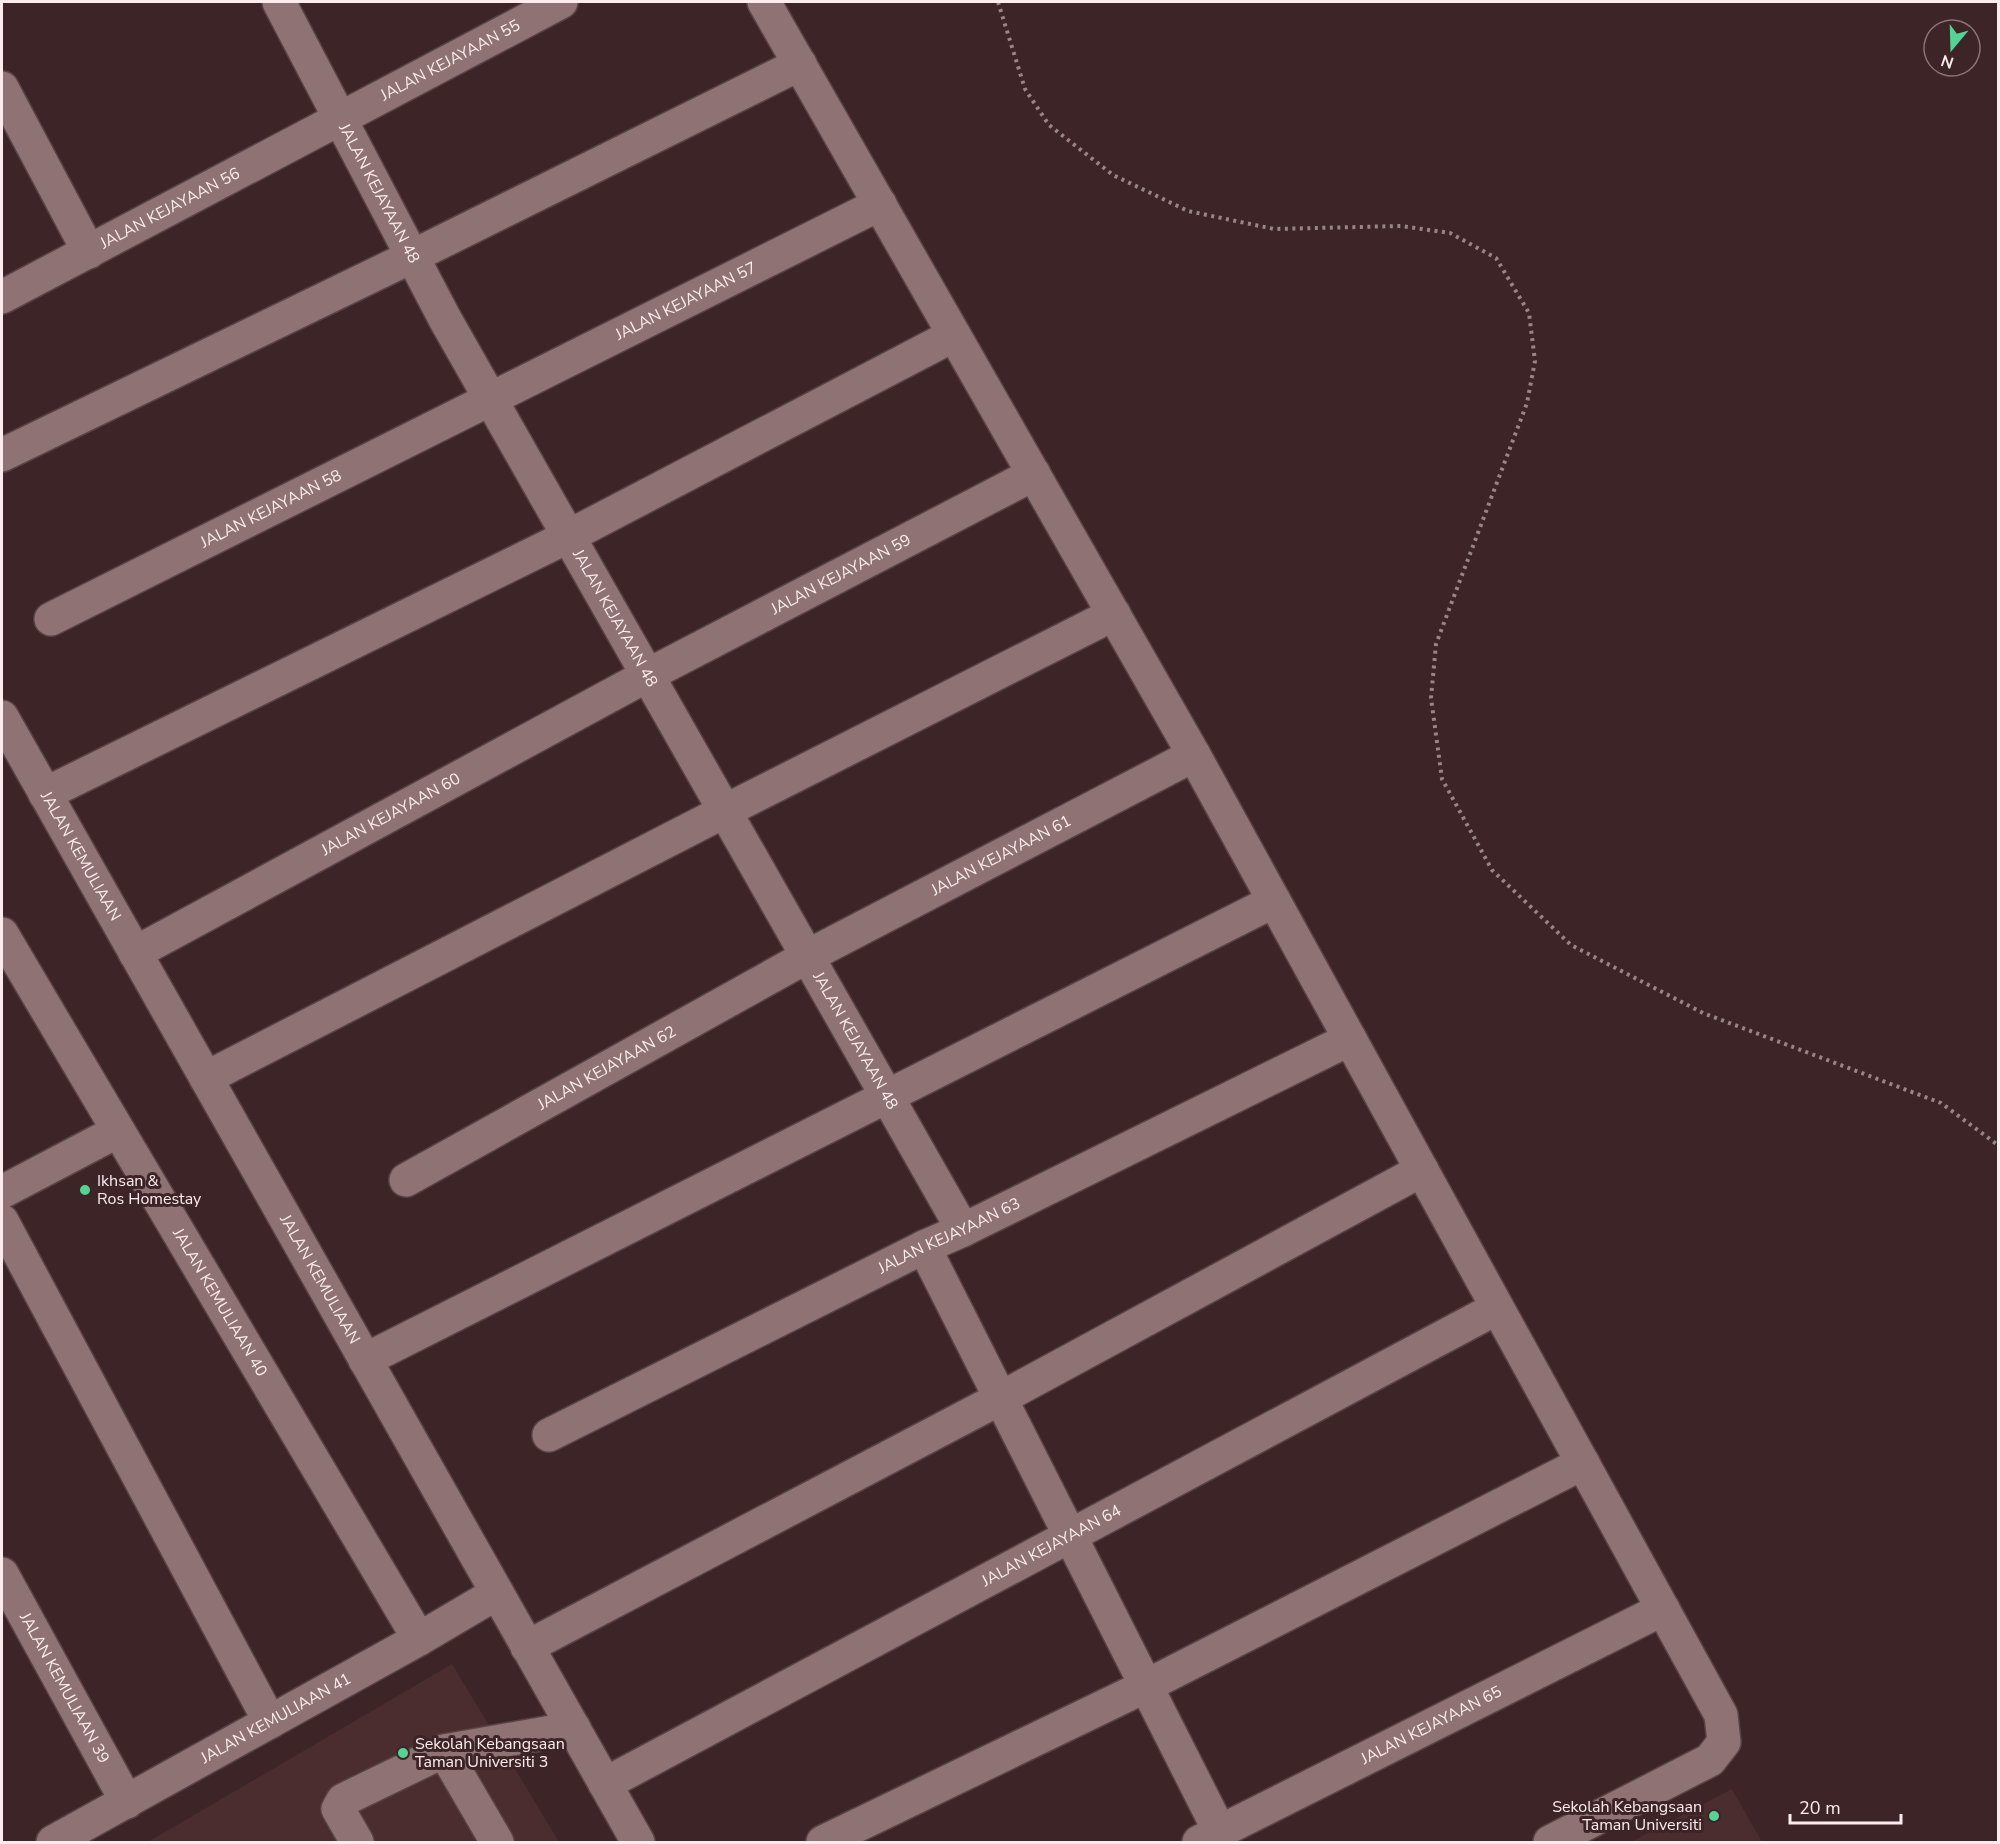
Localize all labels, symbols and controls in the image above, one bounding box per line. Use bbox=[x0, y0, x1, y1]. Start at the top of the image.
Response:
street label: JALAN KEJAYAAN 55 bbox=[376, 14, 524, 107]
north arrow bbox=[1922, 18, 1982, 78]
text: N bbox=[1938, 49, 1957, 74]
street label: JALAN KEJAYAAN 48 bbox=[333, 119, 425, 267]
street label: JALAN KEJAYAAN 56 bbox=[95, 162, 244, 255]
street label: JALAN KEJAYAAN 57 bbox=[611, 257, 760, 346]
street label: JALAN KEJAYAAN 58 bbox=[196, 464, 345, 554]
street label: JALAN KEJAYAAN 59 bbox=[766, 529, 915, 621]
street label: JALAN KEJAYAAN 48 bbox=[567, 544, 663, 691]
street label: JALAN KEJAYAAN 60 bbox=[317, 768, 464, 861]
street label: JALAN KEMULIAAN bbox=[35, 787, 126, 925]
street label: JALAN KEJAYAAN 61 bbox=[926, 810, 1075, 901]
street label: JALAN KEJAYAAN 48 bbox=[807, 967, 903, 1114]
street label: JALAN KEJAYAAN 62 bbox=[533, 1021, 680, 1116]
place label: Ikhsan & Ros Homestay bbox=[97, 1170, 202, 1210]
marker: Ikhsan & Ros Homestay bbox=[78, 1183, 92, 1197]
street label: JALAN KEJAYAAN 63 bbox=[873, 1192, 1024, 1280]
street label: JALAN KEMULIAAN bbox=[274, 1210, 365, 1348]
street label: JALAN KEMULIAAN 40 bbox=[167, 1223, 272, 1381]
street label: JALAN KEJAYAAN 64 bbox=[977, 1499, 1125, 1592]
street label: JALAN KEMULIAAN 39 bbox=[14, 1608, 115, 1767]
street label: JALAN KEMULIAAN 41 bbox=[196, 1668, 355, 1769]
street label: JALAN KEJAYAAN 65 bbox=[1356, 1681, 1506, 1770]
place label: Sekolah Kebangsaan Taman Universiti 3 bbox=[415, 1733, 565, 1773]
marker: Sekolah Kebangsaan Taman Universiti 3 bbox=[396, 1746, 410, 1760]
scale bar bbox=[1790, 1787, 1901, 1825]
place label: Sekolah Kebangsaan Taman Universiti bbox=[1552, 1796, 1702, 1836]
text: 20 m bbox=[1799, 1796, 1841, 1820]
marker: Sekolah Kebangsaan Taman Universiti bbox=[1707, 1809, 1721, 1823]

